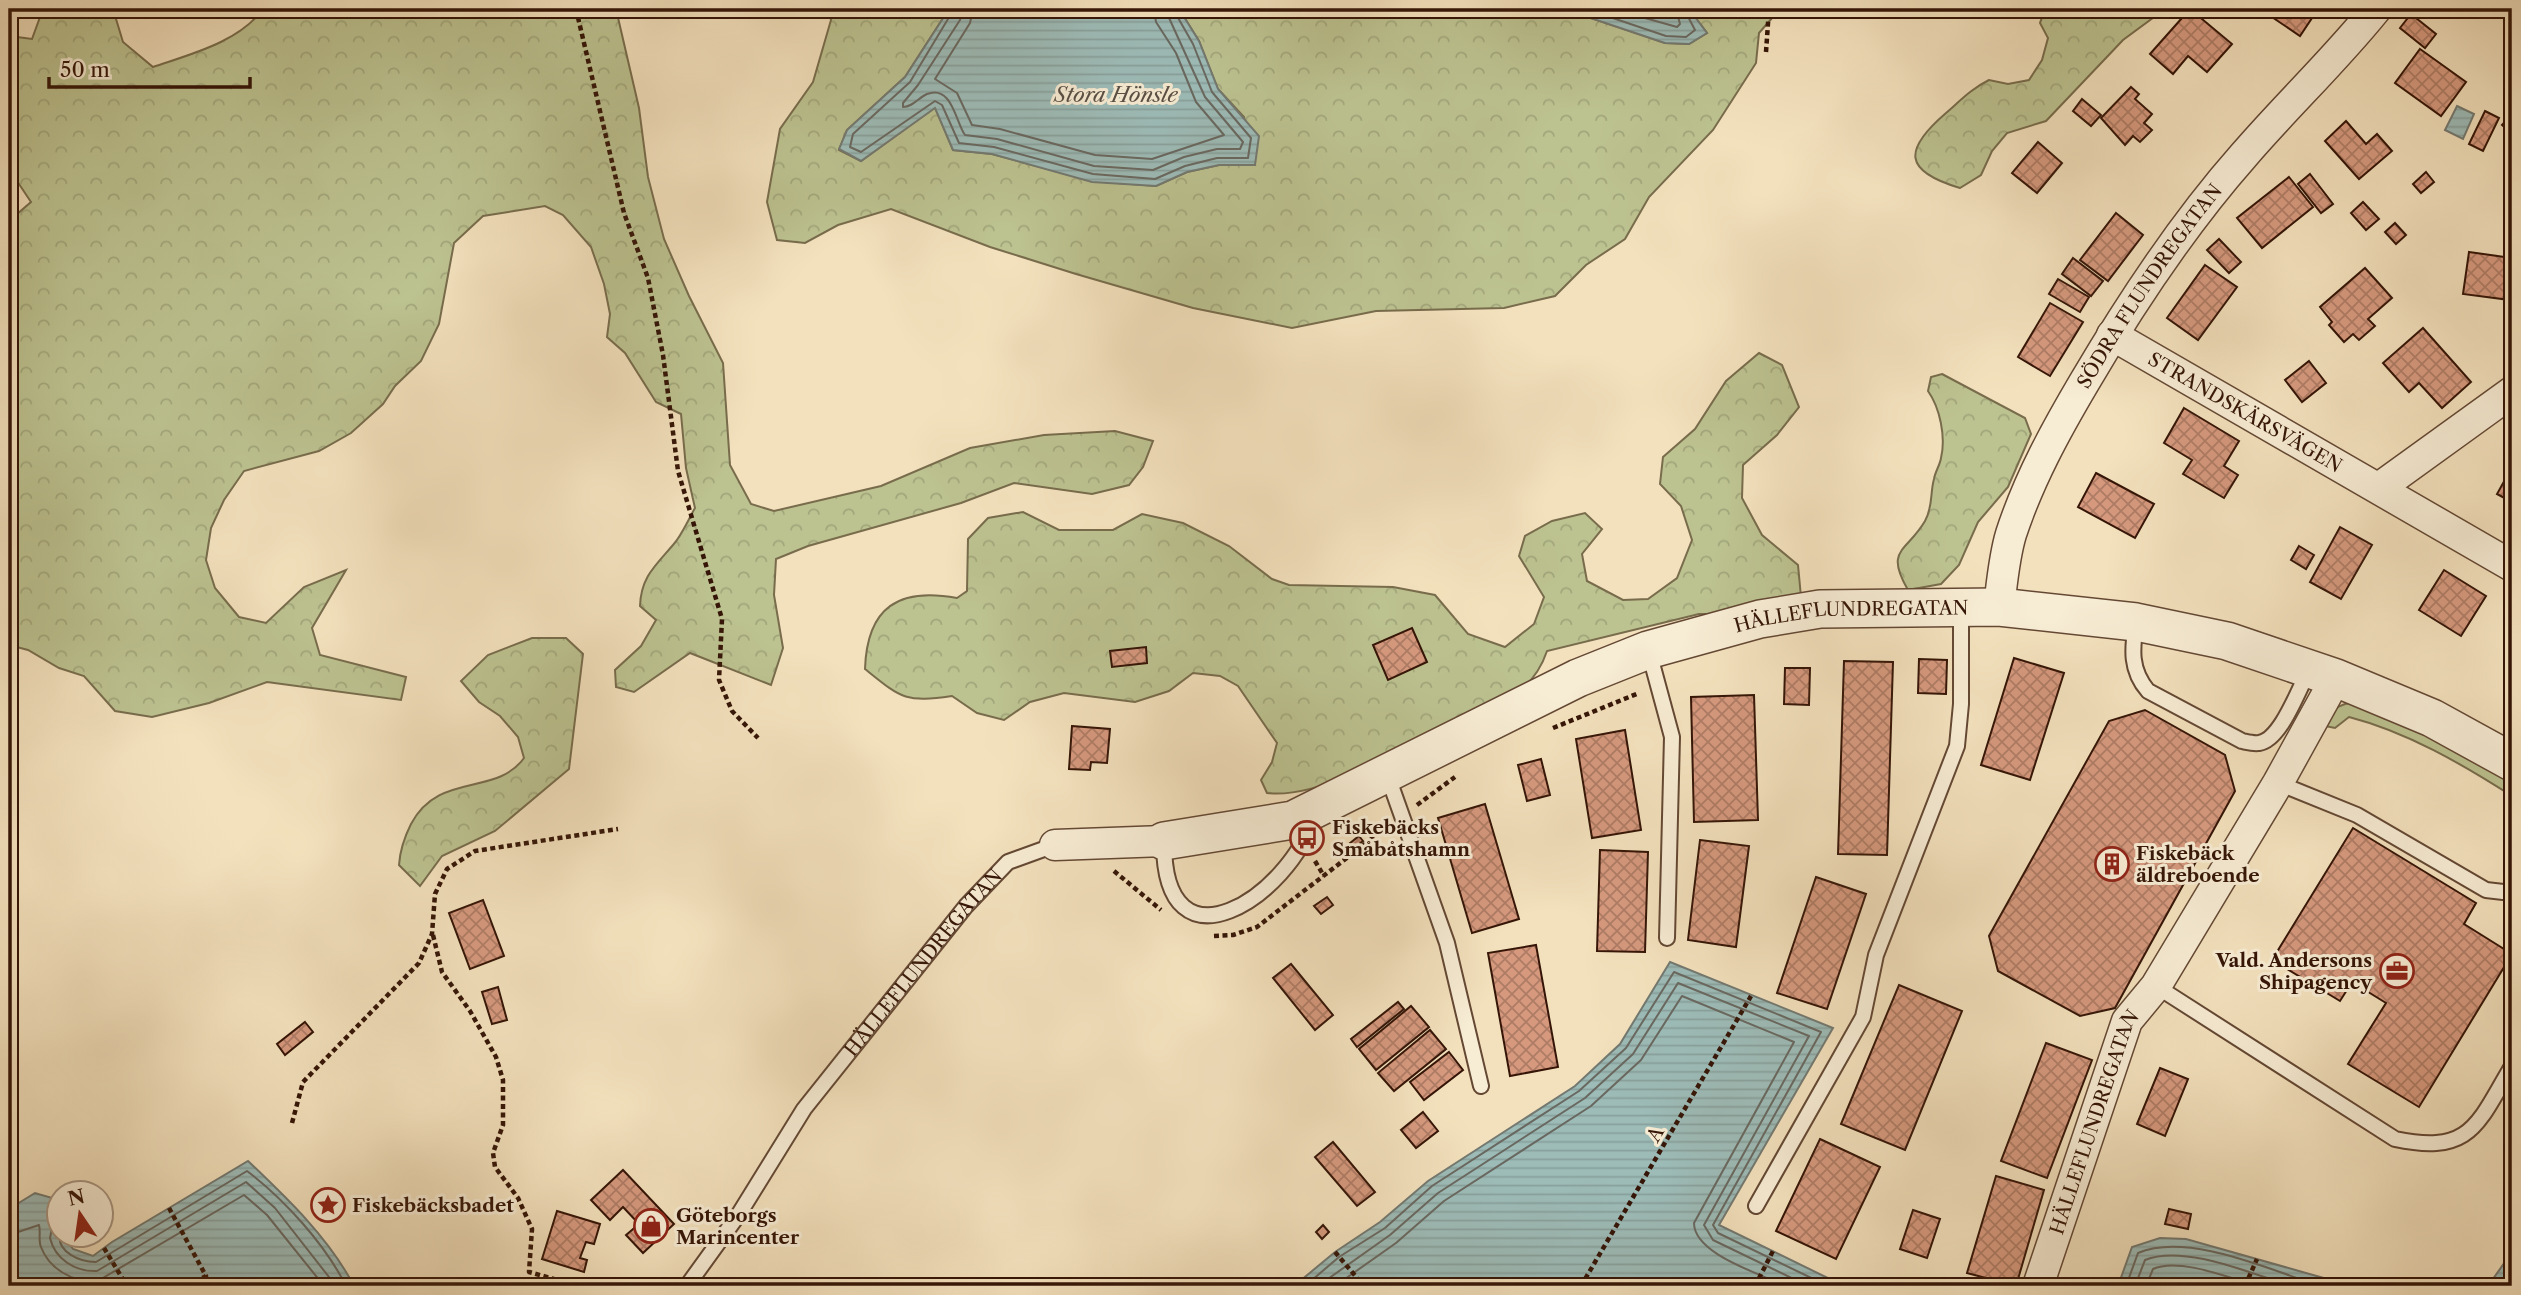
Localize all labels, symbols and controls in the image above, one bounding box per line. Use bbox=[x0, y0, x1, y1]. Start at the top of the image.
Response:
scale bar bbox=[49, 46, 250, 90]
text: 50 m bbox=[60, 57, 110, 82]
water label: Stora Hönsle bbox=[1052, 82, 1179, 107]
street label: SÖDRA FLUNDREGATAN bbox=[2072, 179, 2227, 393]
street label: STRANDSKÄRSVÄGEN bbox=[2144, 347, 2346, 477]
street label: HÄLLEFLUNDREGATAN bbox=[1731, 596, 1969, 638]
place label: Fiskebäcks Småbåtshamn bbox=[1332, 816, 1470, 861]
bus stop icon: Fiskebäcks Småbåtshamn bbox=[1288, 819, 1326, 857]
place label: Fiskebäck äldreboende bbox=[2136, 842, 2260, 887]
building icon: Fiskebäck äldreboende bbox=[2093, 845, 2131, 883]
street label: HÄLLEFLUNDREGATAN bbox=[840, 864, 1007, 1061]
place label: Vald. Andersons Shipagency bbox=[2215, 949, 2373, 994]
office icon: Vald. Andersons Shipagency bbox=[2378, 952, 2416, 990]
street label: HÄLLEFLUNDREGATAN bbox=[2045, 1005, 2144, 1238]
street label: A bbox=[1641, 1122, 1669, 1147]
north arrow bbox=[46, 1180, 116, 1250]
text: N bbox=[66, 1185, 87, 1211]
place icon: Fiskebäcksbadet bbox=[309, 1186, 347, 1224]
place label: Fiskebäcksbadet bbox=[352, 1194, 514, 1217]
place label: Göteborgs Marincenter bbox=[676, 1204, 800, 1249]
shop icon: Göteborgs Marincenter bbox=[632, 1207, 670, 1245]

